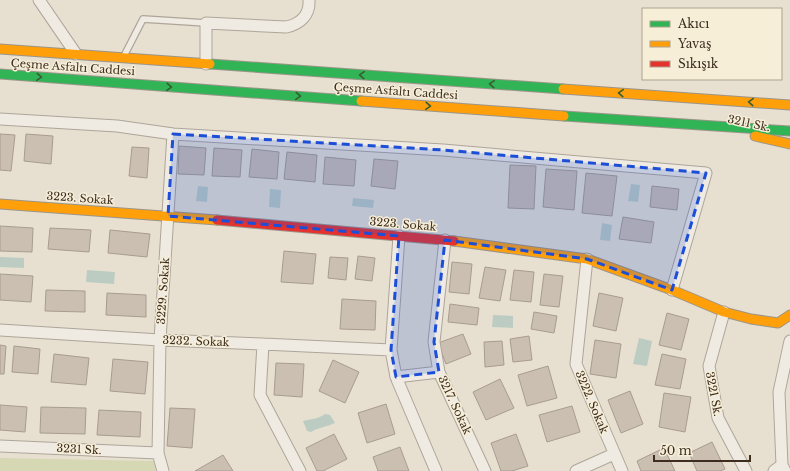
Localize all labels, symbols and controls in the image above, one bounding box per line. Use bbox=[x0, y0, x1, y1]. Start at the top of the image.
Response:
legend bbox=[642, 8, 782, 80]
text: Akıcı bbox=[677, 16, 709, 31]
text: Yavaş bbox=[677, 36, 711, 51]
street label: Çeşme Asfaltı Caddesi bbox=[10, 56, 136, 78]
text: Sıkışık bbox=[678, 56, 719, 71]
one-way arrow bbox=[359, 71, 365, 80]
one-way arrow bbox=[36, 72, 42, 81]
street label: Çeşme Asfaltı Caddesi bbox=[333, 80, 459, 102]
one-way arrow bbox=[489, 80, 495, 89]
one-way arrow bbox=[166, 82, 172, 91]
one-way arrow bbox=[618, 89, 624, 98]
one-way arrow bbox=[295, 92, 301, 101]
one-way arrow bbox=[748, 98, 754, 107]
one-way arrow bbox=[425, 101, 431, 110]
street label: 3211 Sk. bbox=[726, 112, 772, 134]
street label: 3223. Sokak bbox=[46, 189, 114, 207]
street label: 3223. Sokak bbox=[369, 214, 437, 234]
street label: 3229. Sokak bbox=[154, 257, 172, 325]
street label: 3232. Sokak bbox=[162, 333, 230, 349]
street label: 3222. Sokak bbox=[572, 368, 612, 436]
street label: 3221 Sk. bbox=[703, 370, 725, 418]
street label: 3217. Sokak bbox=[435, 373, 475, 437]
scale bar bbox=[654, 437, 750, 463]
street label: 3231 Sk. bbox=[56, 441, 102, 457]
text: 50 m bbox=[660, 443, 692, 458]

